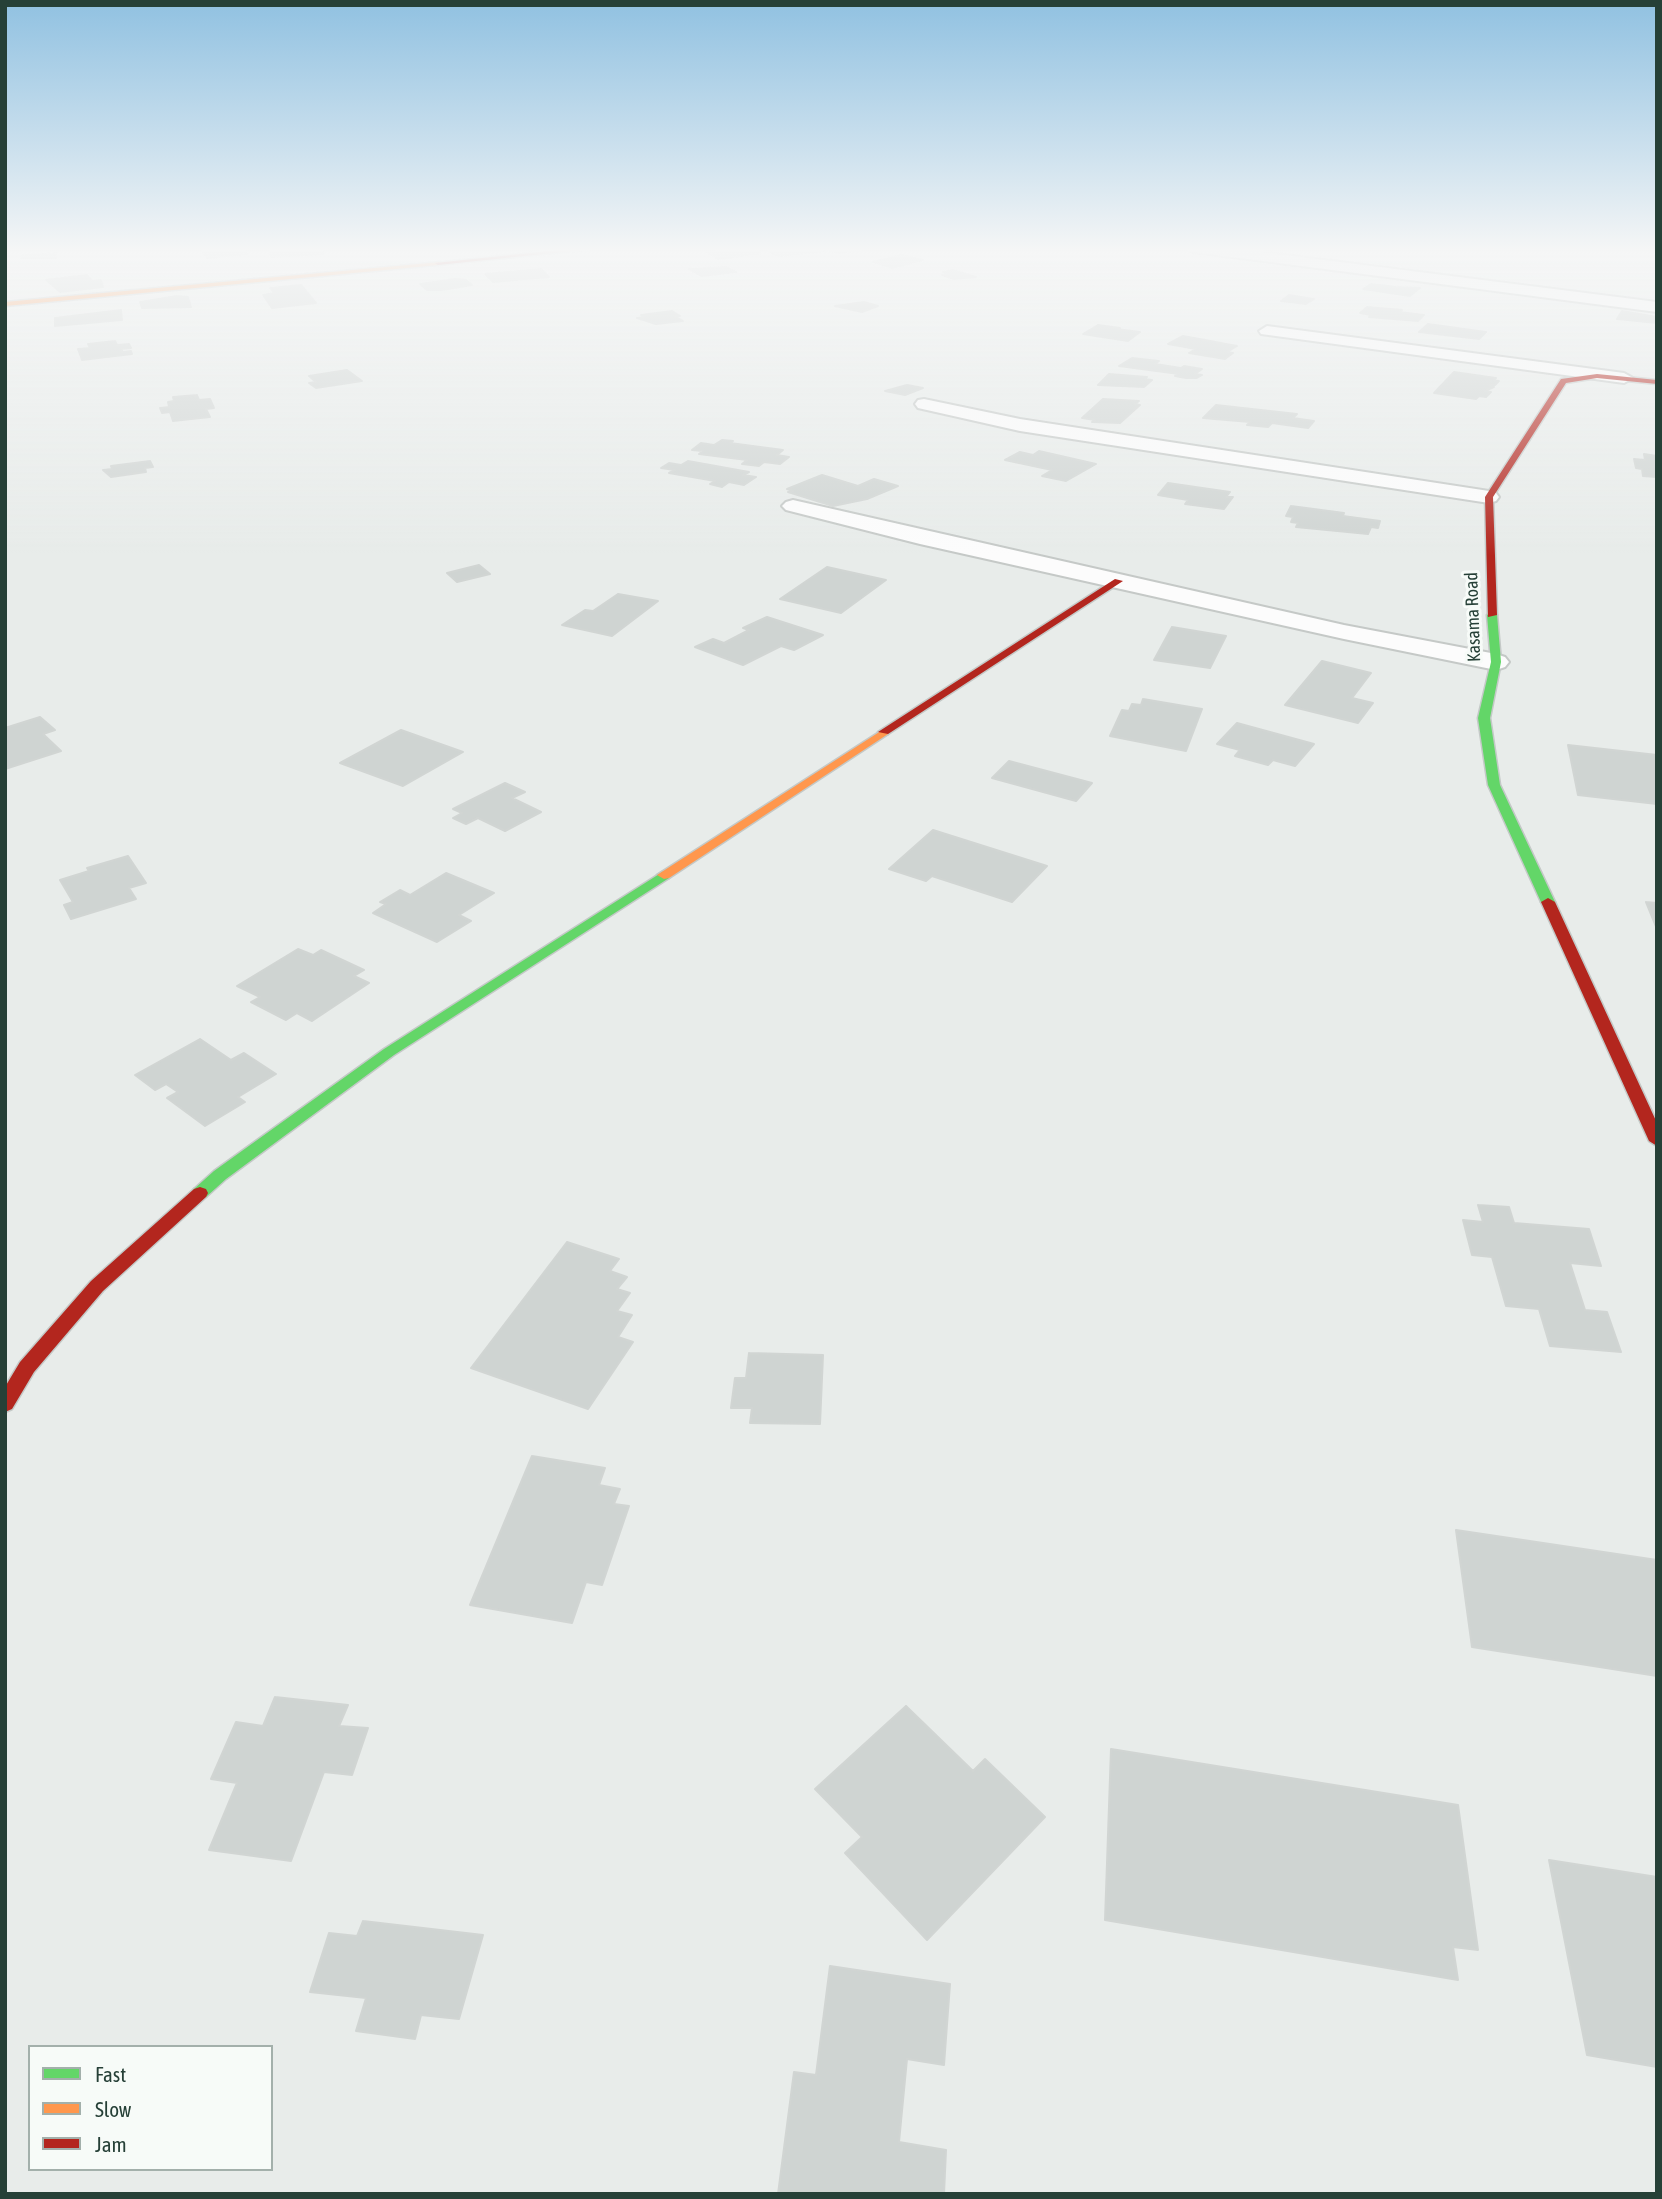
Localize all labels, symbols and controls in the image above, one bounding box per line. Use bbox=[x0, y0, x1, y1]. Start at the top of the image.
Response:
street label: Kasama Road bbox=[1461, 572, 1485, 662]
legend bbox=[28, 2045, 273, 2171]
text: Fast bbox=[95, 2062, 126, 2086]
text: Slow bbox=[95, 2097, 131, 2121]
text: Jam bbox=[95, 2132, 127, 2156]

